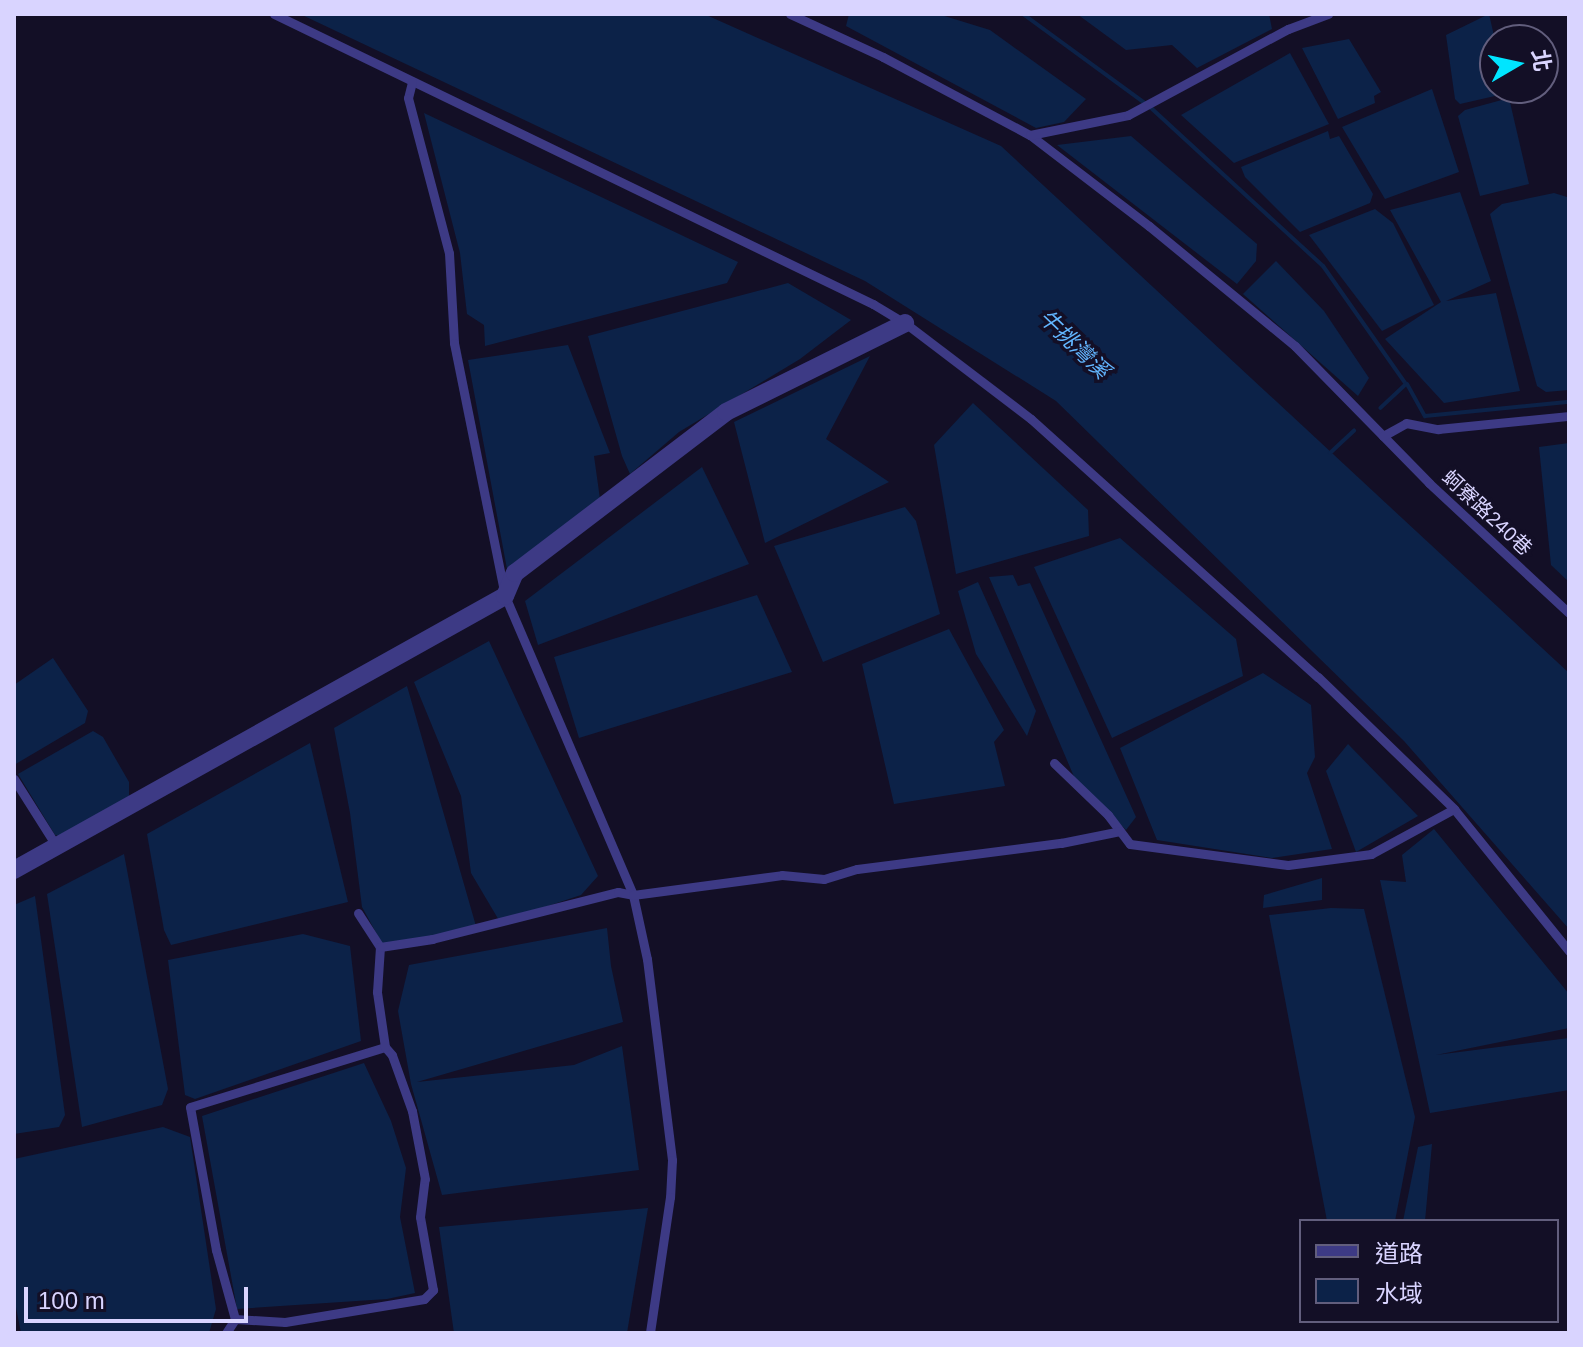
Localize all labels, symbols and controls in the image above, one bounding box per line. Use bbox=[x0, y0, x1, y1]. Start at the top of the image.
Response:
north arrow bbox=[1479, 24, 1559, 104]
text: 北 bbox=[1527, 48, 1555, 73]
water label: 牛挑灣溪 bbox=[1033, 304, 1115, 384]
street label: 蚵寮路240巷 bbox=[1437, 466, 1537, 560]
legend bbox=[1299, 1219, 1559, 1323]
text: 道路 bbox=[1375, 1240, 1423, 1267]
scale bar bbox=[28, 1271, 252, 1321]
text: 水域 bbox=[1375, 1280, 1423, 1307]
text: 100 m bbox=[38, 1287, 105, 1314]

